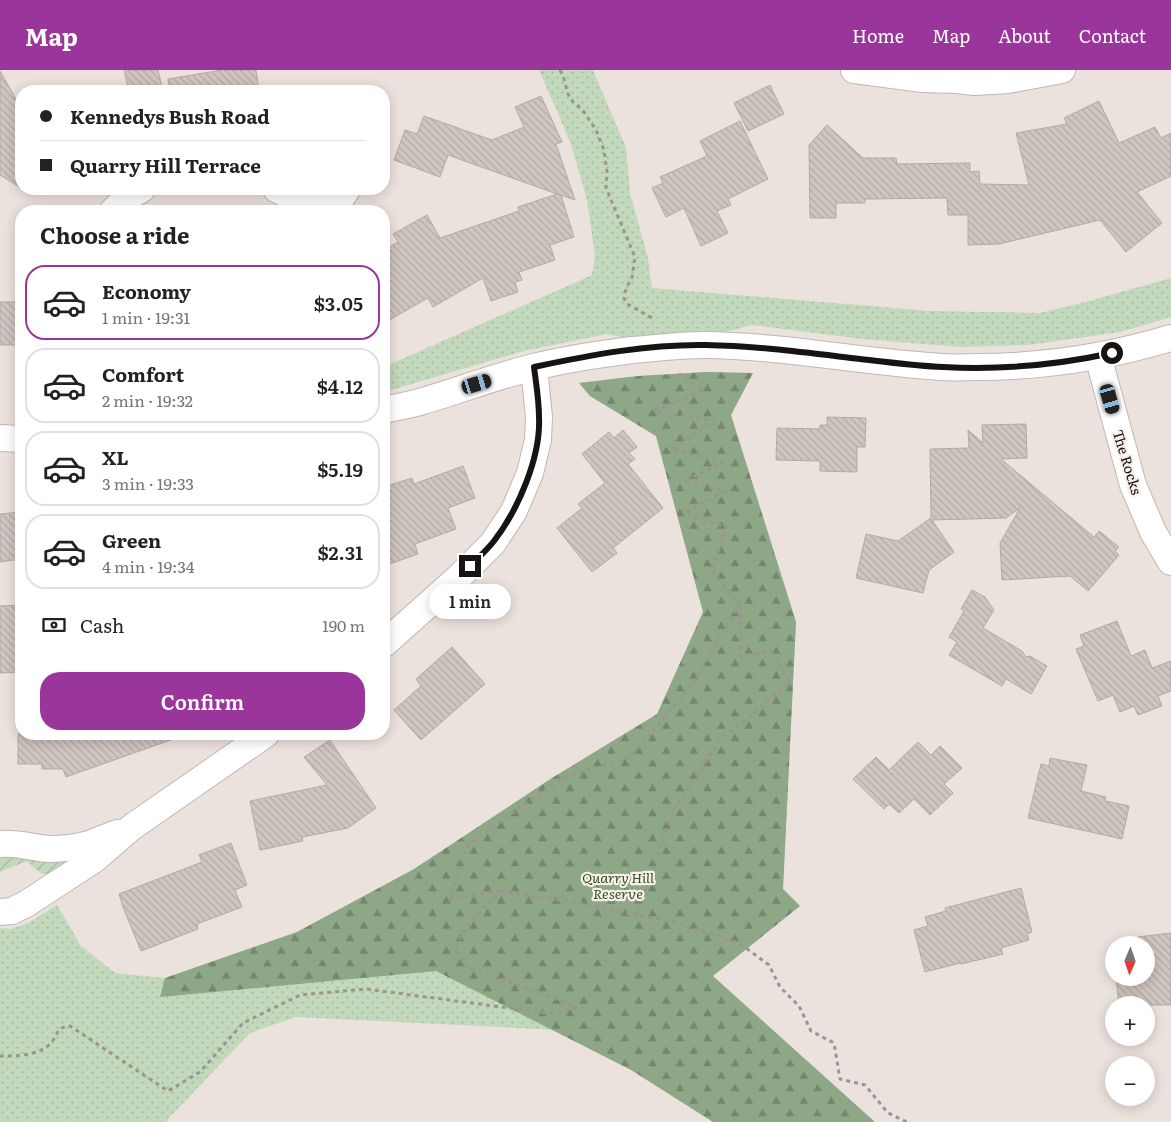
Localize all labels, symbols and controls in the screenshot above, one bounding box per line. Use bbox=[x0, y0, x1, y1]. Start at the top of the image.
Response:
text: Map bbox=[25, 18, 78, 53]
text: Home bbox=[852, 22, 904, 49]
text: Map bbox=[932, 22, 970, 49]
text: About bbox=[998, 22, 1051, 49]
text: Contact bbox=[1079, 22, 1146, 49]
text: Kennedys Bush Road bbox=[70, 102, 270, 130]
text: Quarry Hill Terrace bbox=[70, 151, 261, 179]
text: Choose a ride bbox=[40, 218, 189, 251]
text: Economy bbox=[102, 277, 191, 305]
icon: car bbox=[42, 280, 87, 325]
text: $3.05 bbox=[314, 289, 363, 317]
text: 1 min · 19:31 bbox=[102, 305, 190, 329]
route start bbox=[1101, 342, 1123, 364]
text: Comfort bbox=[102, 360, 184, 388]
icon: car bbox=[42, 363, 87, 408]
text: $4.12 bbox=[317, 372, 363, 400]
car bbox=[460, 372, 493, 396]
car bbox=[1098, 383, 1121, 415]
text: 2 min · 19:32 bbox=[102, 388, 193, 412]
street label: The Rocks bbox=[1109, 427, 1147, 497]
text: XL bbox=[102, 443, 129, 471]
icon: car bbox=[42, 446, 87, 491]
text: $5.19 bbox=[317, 455, 363, 483]
text: 3 min · 19:33 bbox=[102, 471, 194, 495]
text: Green bbox=[102, 526, 161, 554]
icon: car bbox=[42, 529, 87, 574]
text: $2.31 bbox=[317, 538, 363, 566]
text: 4 min · 19:34 bbox=[102, 554, 195, 578]
route end bbox=[459, 555, 481, 577]
callout: 1 min bbox=[429, 584, 511, 618]
text: 1 min bbox=[449, 589, 491, 613]
icon: cash bbox=[40, 611, 68, 639]
text: Cash bbox=[80, 611, 124, 639]
text: 190 m bbox=[322, 613, 365, 637]
button: Confirm bbox=[40, 672, 365, 730]
park label: Quarry Hill Reserve bbox=[582, 867, 654, 903]
north arrow bbox=[1105, 936, 1155, 986]
map controls bbox=[1105, 936, 1155, 1106]
button: + bbox=[1105, 996, 1155, 1046]
button: − bbox=[1105, 1056, 1155, 1106]

